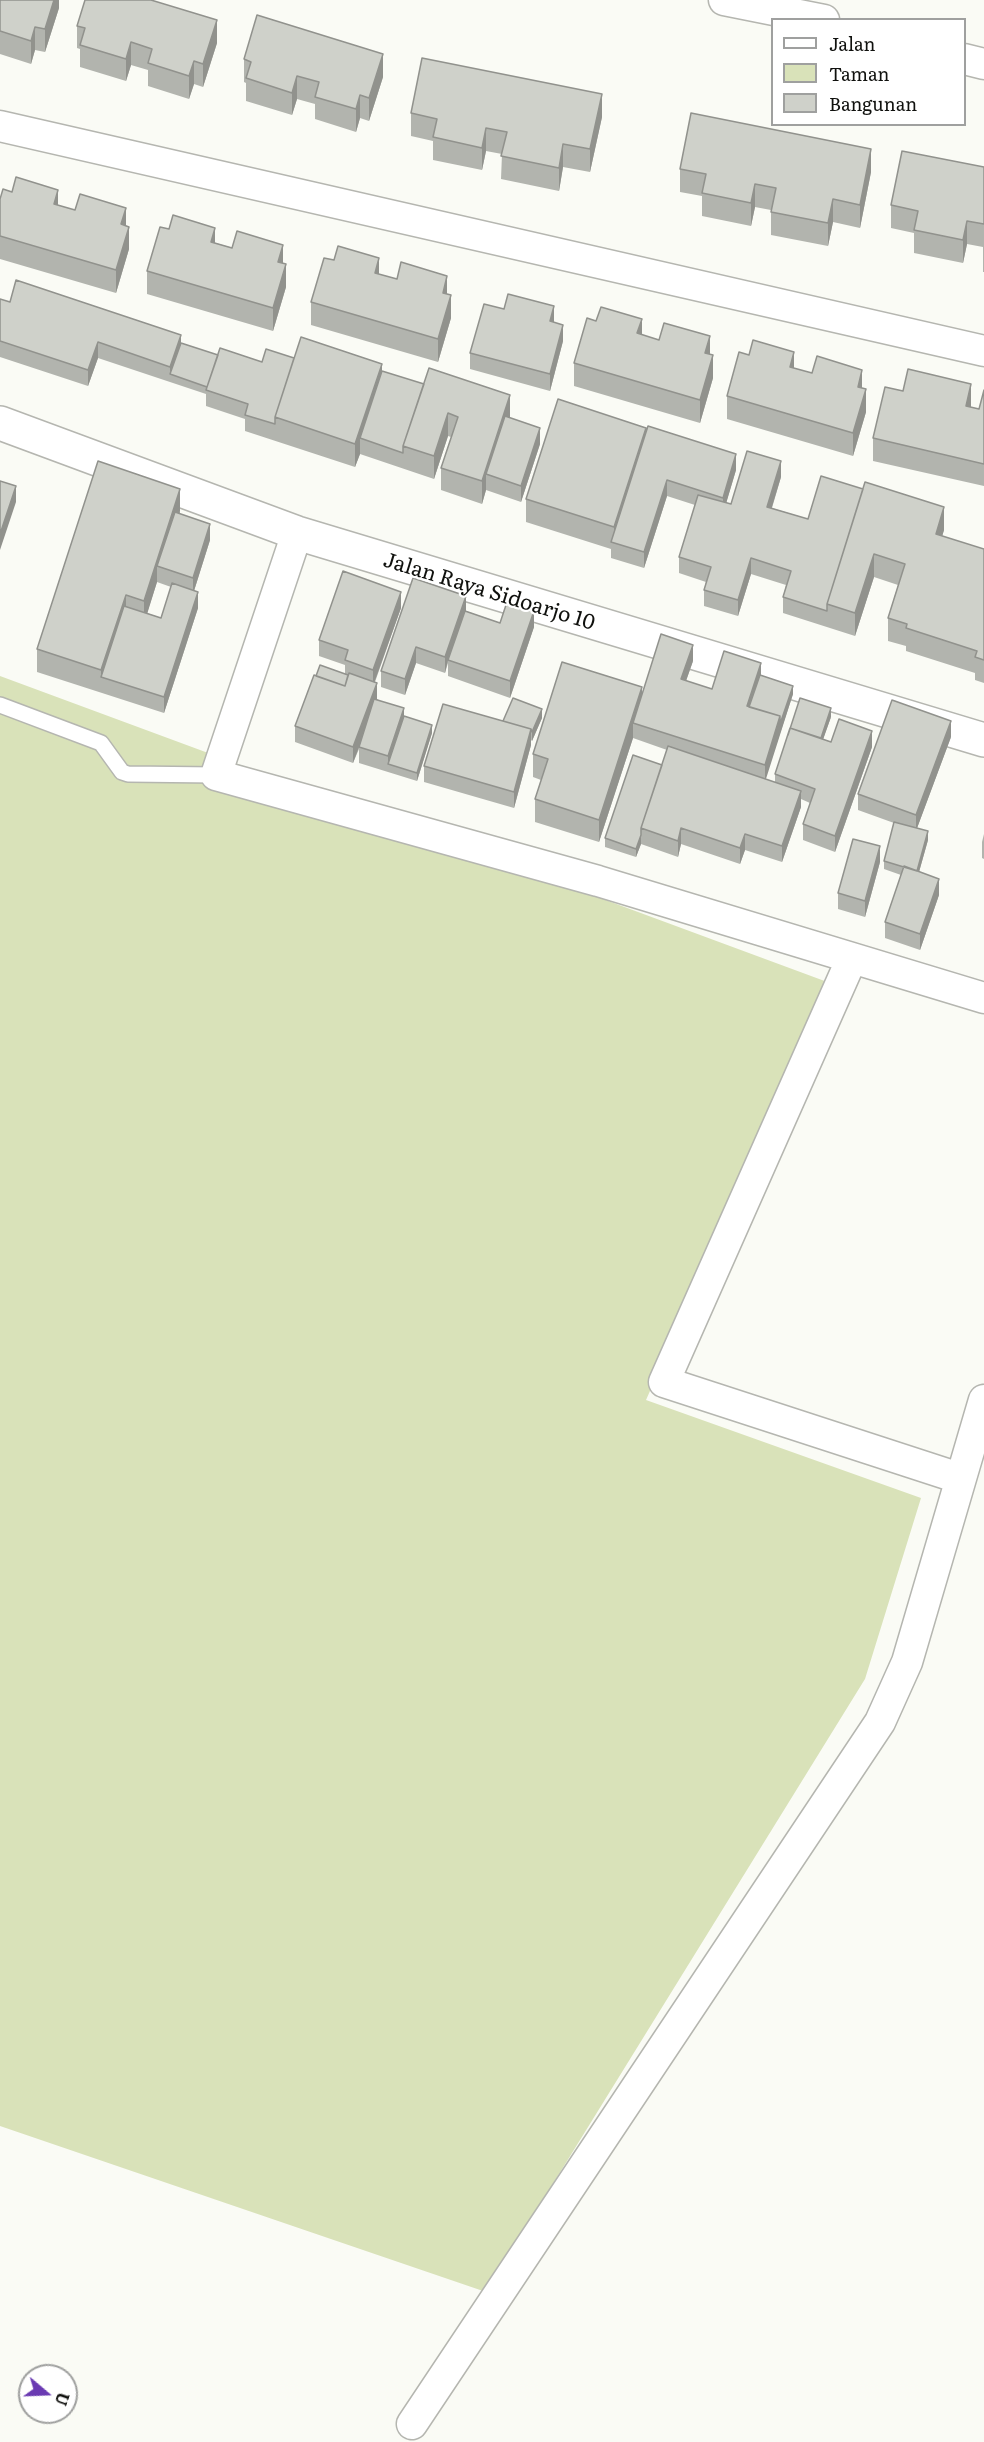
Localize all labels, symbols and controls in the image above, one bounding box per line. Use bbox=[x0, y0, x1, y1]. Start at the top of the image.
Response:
legend bbox=[771, 18, 966, 126]
text: Jalan bbox=[829, 30, 875, 57]
text: Taman bbox=[829, 60, 889, 87]
text: Bangunan bbox=[829, 90, 917, 117]
street label: Jalan Raya Sidoarjo 10 bbox=[380, 548, 598, 636]
north arrow bbox=[18, 2364, 78, 2424]
text: U bbox=[50, 2389, 77, 2409]

